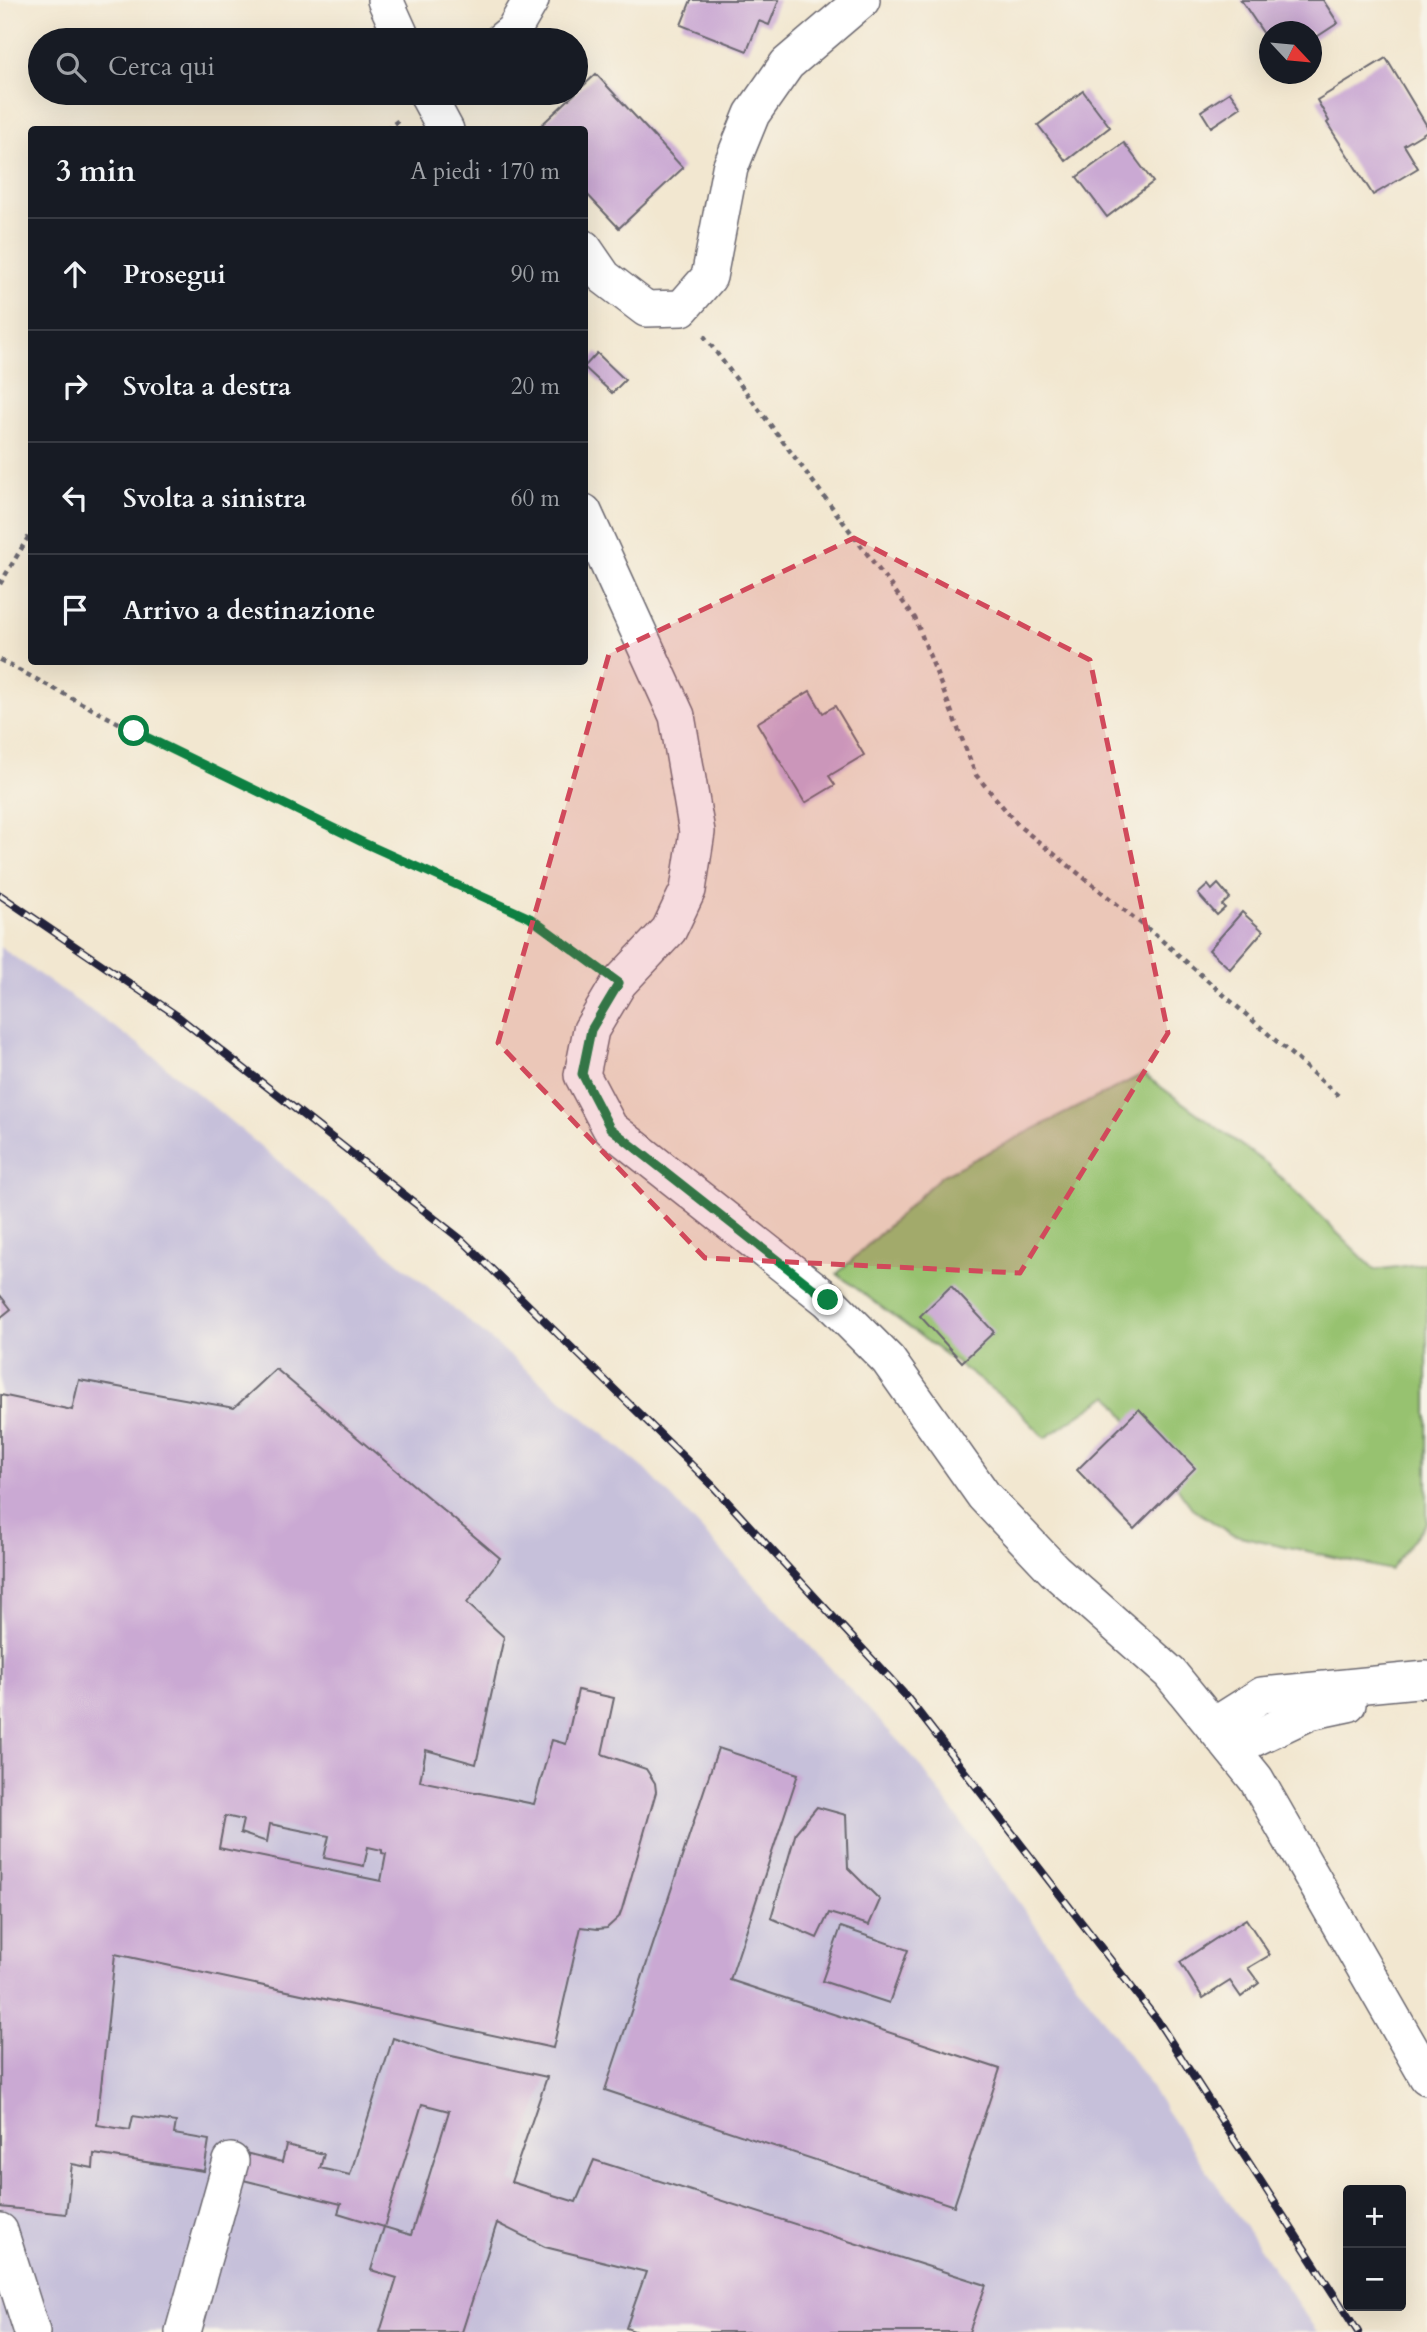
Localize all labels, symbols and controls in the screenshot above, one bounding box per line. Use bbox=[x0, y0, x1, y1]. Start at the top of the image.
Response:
north arrow bbox=[1259, 21, 1322, 84]
search box bbox=[28, 28, 588, 105]
icon: search bbox=[52, 48, 90, 86]
text: Cerca qui bbox=[108, 49, 215, 84]
text: 3 min bbox=[56, 151, 136, 192]
text: A piedi · 170 m bbox=[410, 156, 560, 187]
icon: ahead bbox=[56, 255, 94, 293]
text: Prosegui bbox=[123, 257, 226, 292]
text: 90 m bbox=[511, 259, 560, 290]
icon: right bbox=[56, 367, 94, 405]
text: Svolta a destra bbox=[123, 369, 291, 404]
text: 20 m bbox=[511, 371, 560, 402]
icon: left bbox=[56, 479, 94, 517]
text: Svolta a sinistra bbox=[123, 481, 306, 516]
text: 60 m bbox=[511, 483, 560, 514]
icon: arrive bbox=[56, 591, 94, 629]
text: Arrivo a destinazione bbox=[123, 593, 375, 628]
route start bbox=[118, 715, 149, 746]
route end bbox=[812, 1284, 843, 1315]
map controls bbox=[1343, 2185, 1406, 2311]
button: + bbox=[1343, 2185, 1406, 2248]
button: − bbox=[1343, 2248, 1406, 2311]

